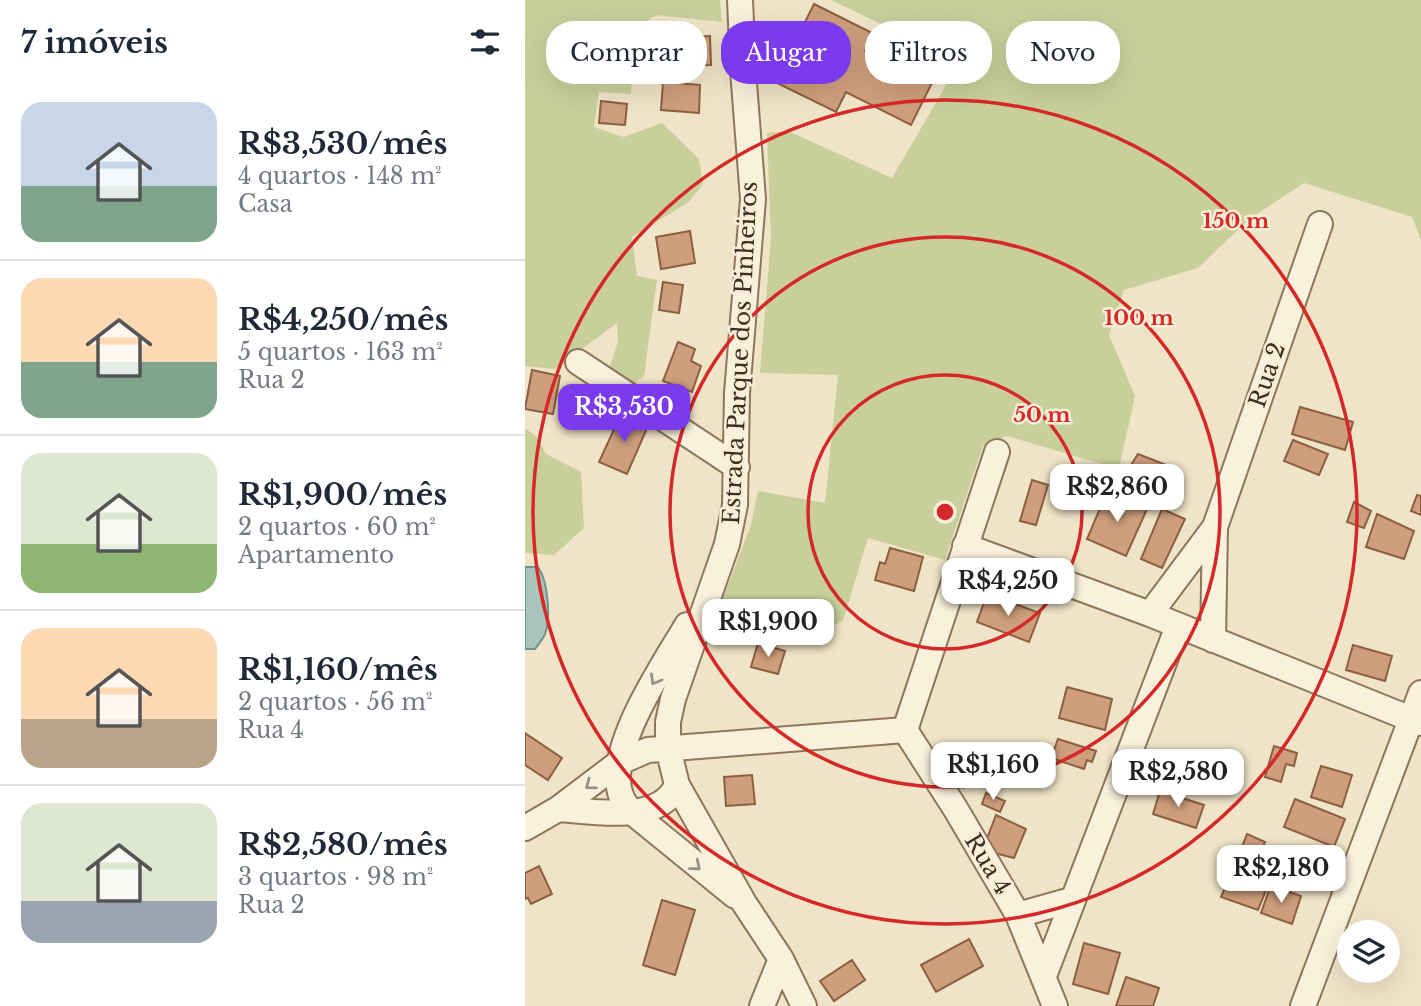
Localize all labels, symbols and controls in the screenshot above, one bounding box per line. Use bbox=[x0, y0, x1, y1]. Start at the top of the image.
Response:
chip: Comprar bbox=[546, 21, 707, 84]
chip: Alugar bbox=[721, 21, 851, 84]
chip: Filtros bbox=[865, 21, 992, 84]
chip: Novo bbox=[1006, 21, 1120, 84]
icon: filters bbox=[466, 23, 504, 61]
text: 7 imóveis bbox=[21, 24, 168, 61]
text: R$3,530/mês bbox=[238, 125, 447, 162]
icon: home bbox=[77, 130, 161, 214]
text: 4 quartos · 148 m² bbox=[238, 162, 442, 190]
street label: Estrada Parque dos Pinheiros bbox=[717, 181, 763, 525]
text: Casa bbox=[238, 190, 292, 218]
text: 150 m bbox=[1203, 208, 1269, 234]
text: R$4,250/mês bbox=[238, 301, 449, 338]
text: 100 m bbox=[1104, 305, 1174, 331]
icon: home bbox=[77, 306, 161, 390]
text: 5 quartos · 163 m² bbox=[238, 338, 443, 366]
street label: Rua 2 bbox=[1243, 339, 1291, 411]
text: Rua 2 bbox=[238, 366, 305, 394]
pin: R$3,530 bbox=[559, 384, 689, 444]
text: R$3,530 bbox=[574, 393, 674, 421]
text: 50 m bbox=[1013, 402, 1071, 428]
pin: R$2,860 bbox=[1052, 464, 1182, 524]
text: R$2,860 bbox=[1066, 473, 1168, 501]
text: R$1,900/mês bbox=[238, 476, 447, 513]
icon: home bbox=[77, 481, 161, 565]
centre of rings bbox=[933, 500, 957, 524]
text: 2 quartos · 60 m² bbox=[238, 513, 436, 541]
text: Apartamento bbox=[238, 541, 394, 569]
pin: R$4,250 bbox=[943, 558, 1073, 618]
text: R$4,250 bbox=[958, 567, 1058, 595]
pin: R$1,900 bbox=[703, 600, 833, 659]
text: R$1,900 bbox=[718, 608, 818, 636]
text: R$1,160/mês bbox=[238, 651, 438, 688]
icon: home bbox=[77, 656, 161, 740]
one-way arrow bbox=[650, 673, 663, 685]
text: 2 quartos · 56 m² bbox=[238, 688, 433, 716]
text: Rua 4 bbox=[238, 716, 304, 744]
pin: R$1,160 bbox=[928, 742, 1058, 802]
pin: R$2,580 bbox=[1113, 750, 1243, 809]
text: R$1,160 bbox=[947, 751, 1039, 779]
text: R$2,580 bbox=[1128, 758, 1228, 786]
one-way arrow bbox=[585, 776, 597, 789]
text: R$2,580/mês bbox=[238, 826, 448, 863]
street label: Rua 4 bbox=[959, 828, 1017, 900]
icon: home bbox=[77, 831, 161, 915]
pin: R$2,180 bbox=[1216, 846, 1346, 905]
text: R$2,180 bbox=[1233, 854, 1329, 882]
one-way arrow bbox=[688, 857, 701, 870]
text: 3 quartos · 98 m² bbox=[238, 863, 433, 891]
text: Rua 2 bbox=[238, 891, 305, 919]
map controls bbox=[1337, 920, 1400, 983]
button: layers bbox=[1337, 920, 1400, 983]

